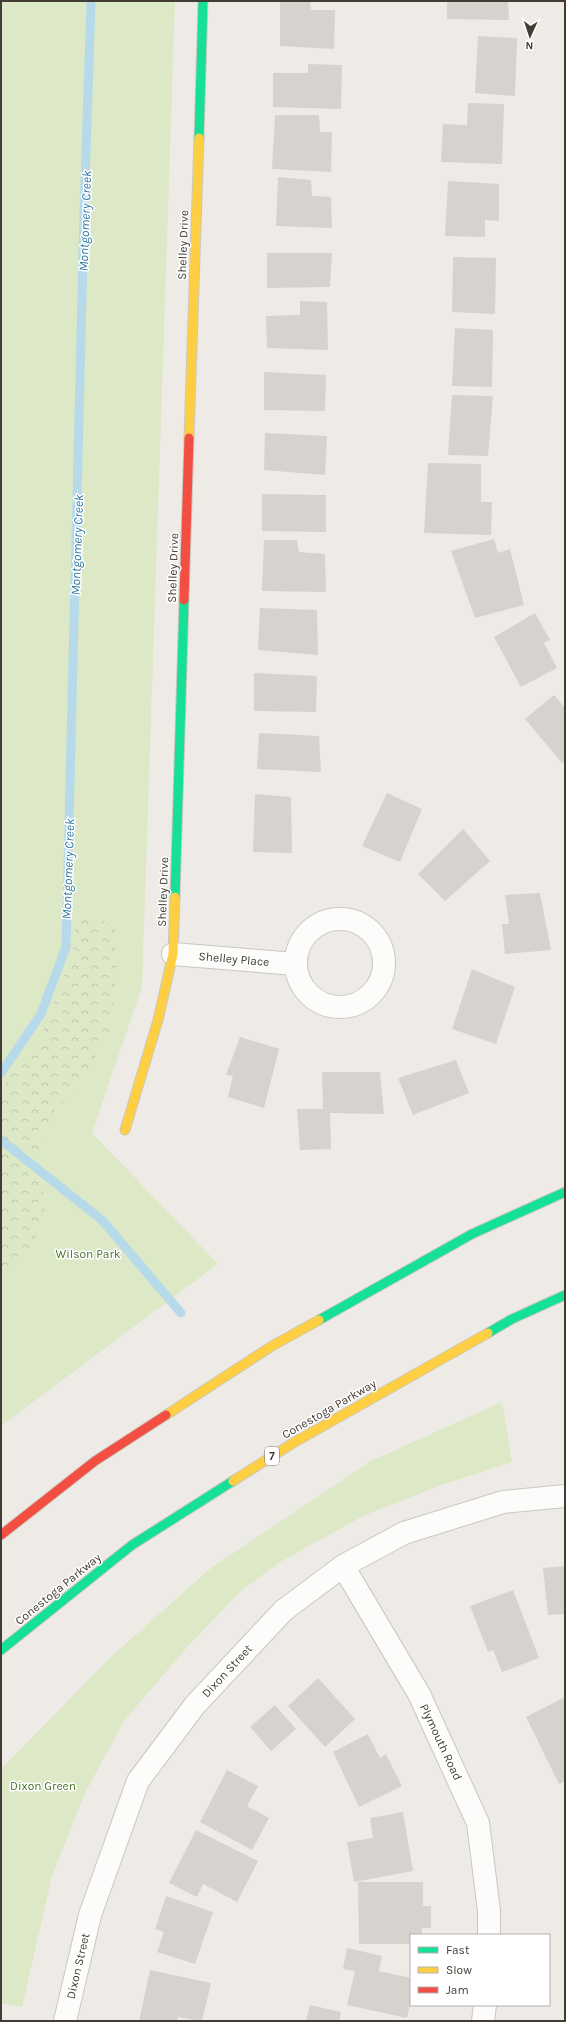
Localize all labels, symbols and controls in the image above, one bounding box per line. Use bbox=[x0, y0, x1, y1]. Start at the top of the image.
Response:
north arrow bbox=[510, 16, 550, 56]
text: N bbox=[525, 39, 534, 52]
water label: Montgomery Creek bbox=[76, 170, 94, 272]
street label: Shelley Drive bbox=[175, 210, 191, 280]
water label: Montgomery Creek bbox=[68, 494, 86, 596]
street label: Shelley Drive bbox=[165, 533, 181, 603]
water label: Montgomery Creek bbox=[59, 818, 77, 920]
street label: Shelley Drive bbox=[155, 857, 171, 927]
street label: Shelley Place bbox=[198, 949, 270, 969]
park label: Wilson Park bbox=[56, 1247, 121, 1261]
street label: Conestoga Parkway bbox=[280, 1376, 379, 1442]
road number: 7 bbox=[265, 1447, 279, 1465]
street label: Conestoga Parkway bbox=[12, 1550, 104, 1628]
street label: Dixon Street bbox=[199, 1641, 255, 1700]
street label: Plymouth Road bbox=[417, 1701, 465, 1783]
park label: Dixon Green bbox=[10, 1779, 76, 1793]
street label: Dixon Street bbox=[64, 1931, 92, 2000]
legend bbox=[410, 1934, 550, 2006]
text: Fast bbox=[446, 1943, 470, 1957]
text: Slow bbox=[446, 1963, 472, 1977]
text: Jam bbox=[446, 1983, 469, 1997]

